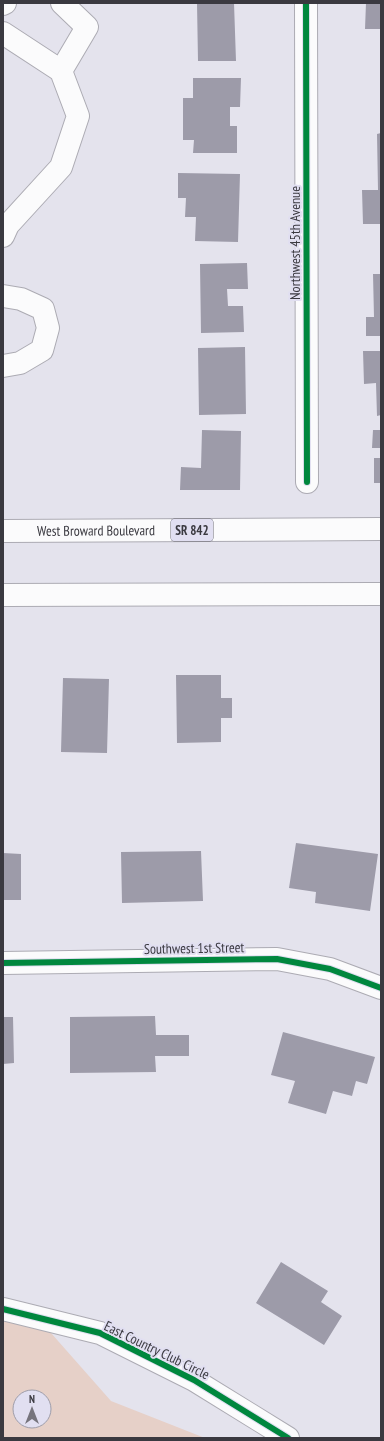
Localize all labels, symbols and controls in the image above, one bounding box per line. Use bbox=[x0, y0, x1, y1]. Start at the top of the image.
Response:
street label: Northwest 45th Avenue bbox=[286, 186, 304, 300]
road number: SR 842 bbox=[171, 519, 213, 541]
street label: West Broward Boulevard bbox=[37, 521, 155, 540]
street label: Southwest 1st Street bbox=[144, 938, 245, 958]
street label: East Country Club Circle bbox=[101, 1317, 213, 1383]
north arrow bbox=[12, 1389, 52, 1429]
text: N bbox=[29, 1392, 35, 1406]

